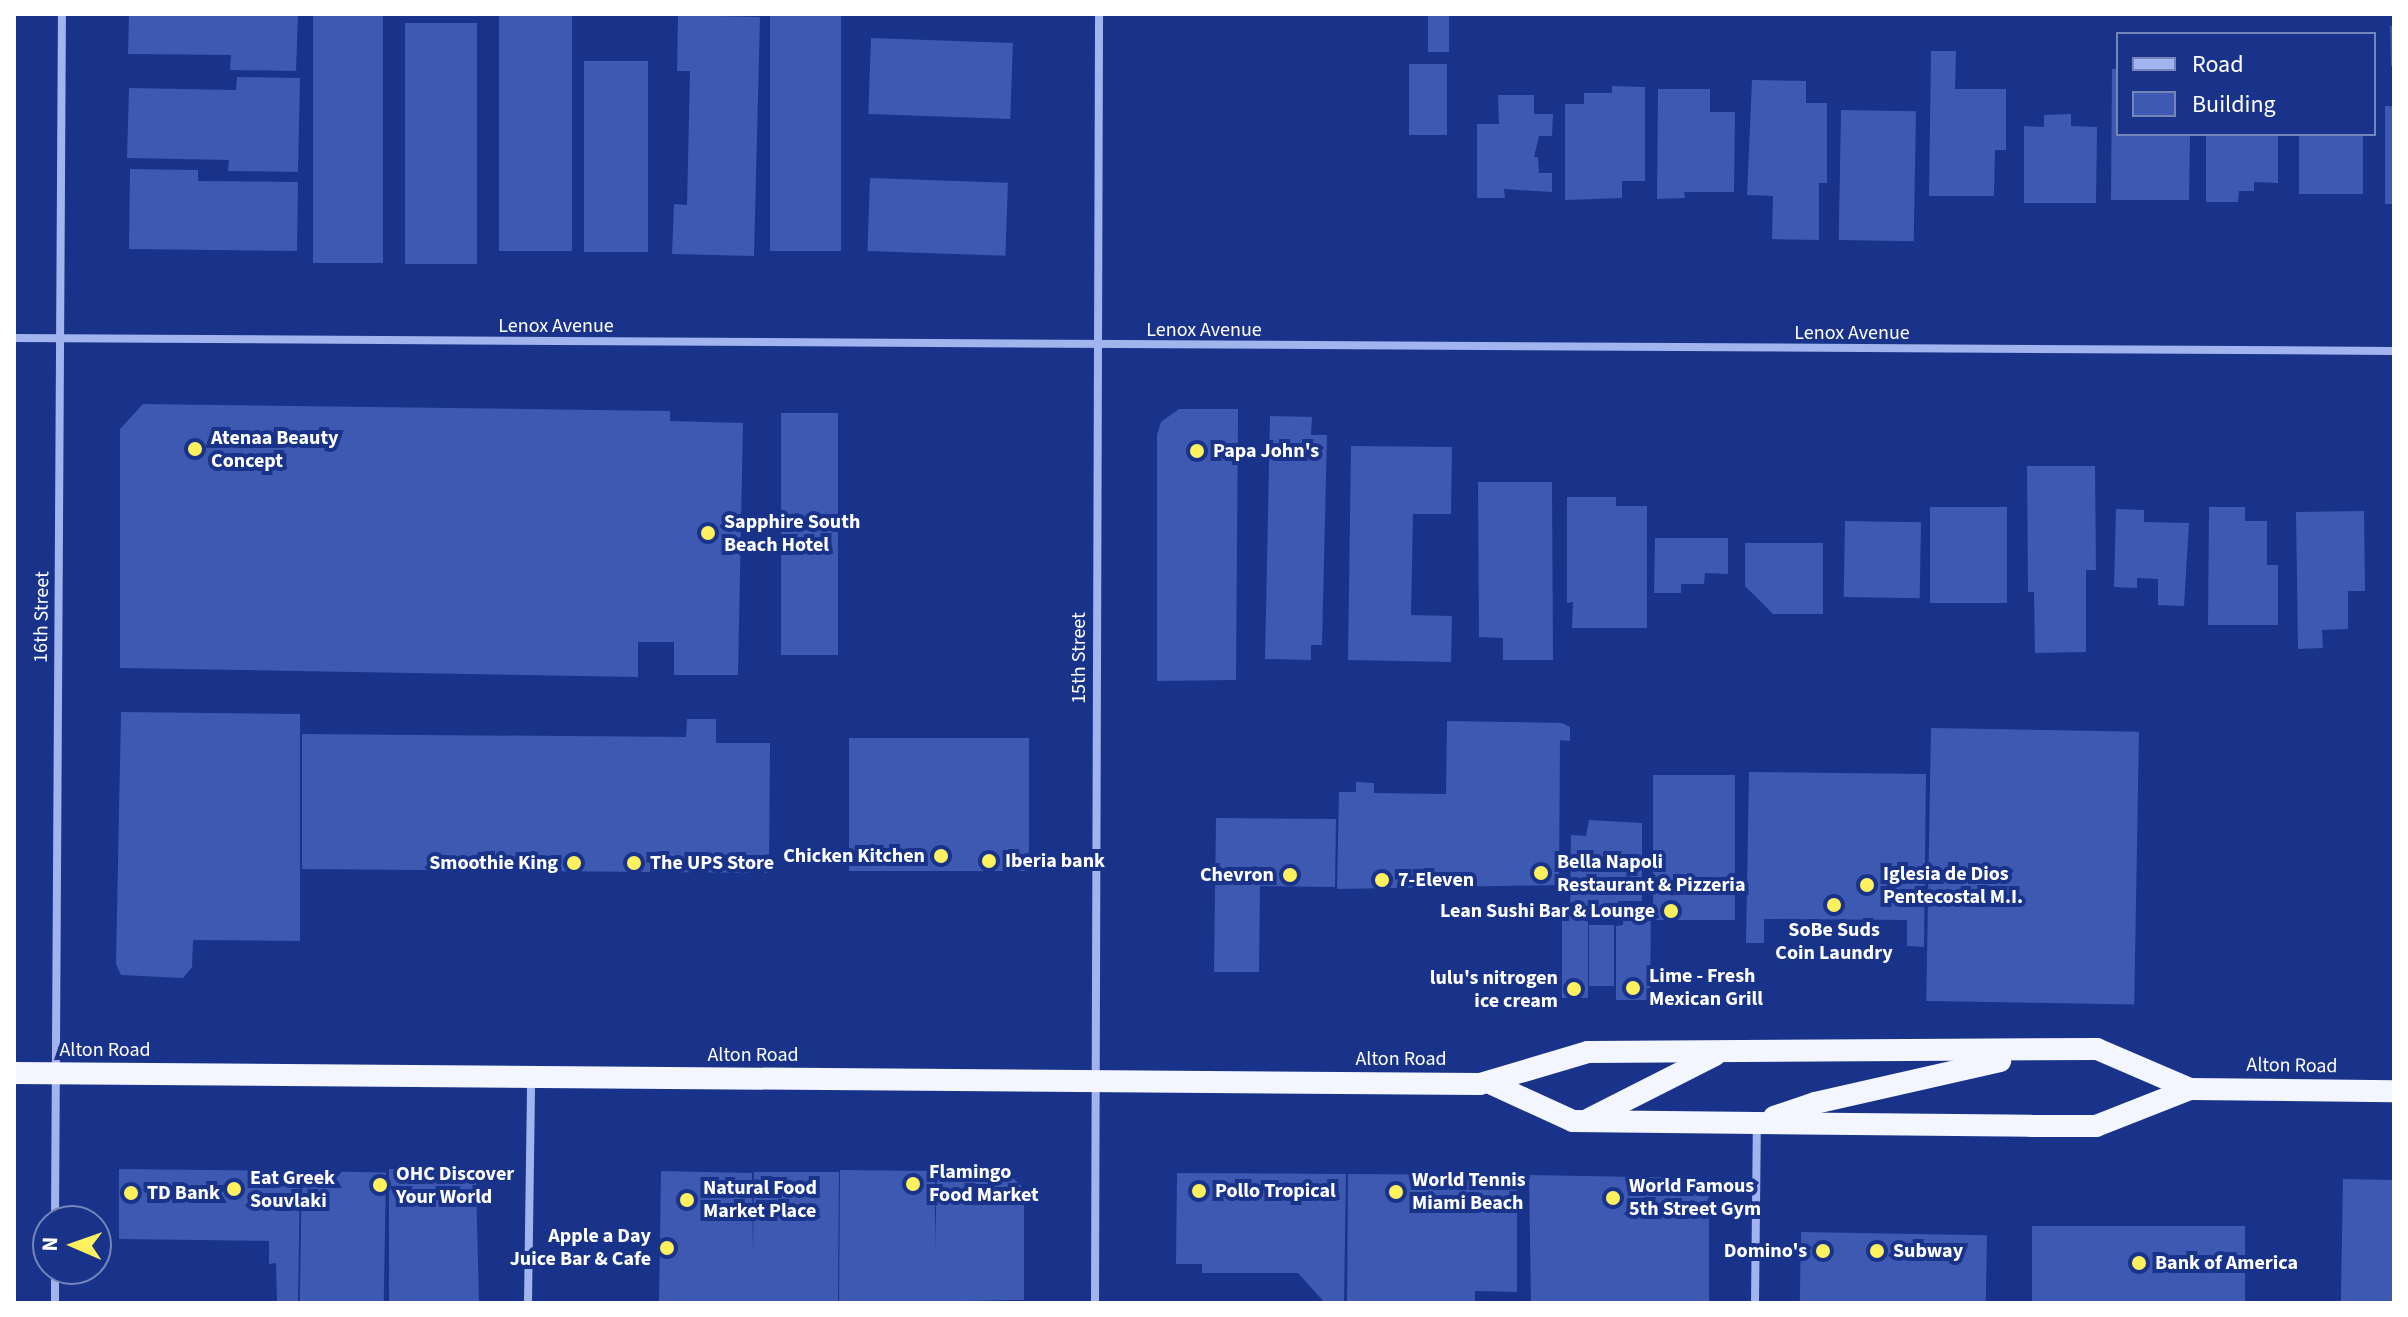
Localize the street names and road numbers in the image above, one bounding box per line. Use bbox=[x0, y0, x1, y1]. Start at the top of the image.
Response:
street label: Lenox Avenue bbox=[498, 314, 614, 338]
street label: Lenox Avenue bbox=[1146, 318, 1262, 342]
street label: Lenox Avenue bbox=[1794, 321, 1910, 345]
street label: 16th Street bbox=[29, 571, 55, 663]
street label: 15th Street bbox=[1067, 612, 1091, 704]
street label: Alton Road bbox=[59, 1038, 151, 1062]
street label: Alton Road bbox=[707, 1043, 799, 1067]
street label: Alton Road bbox=[1355, 1047, 1447, 1071]
street label: Alton Road bbox=[2246, 1053, 2338, 1079]

